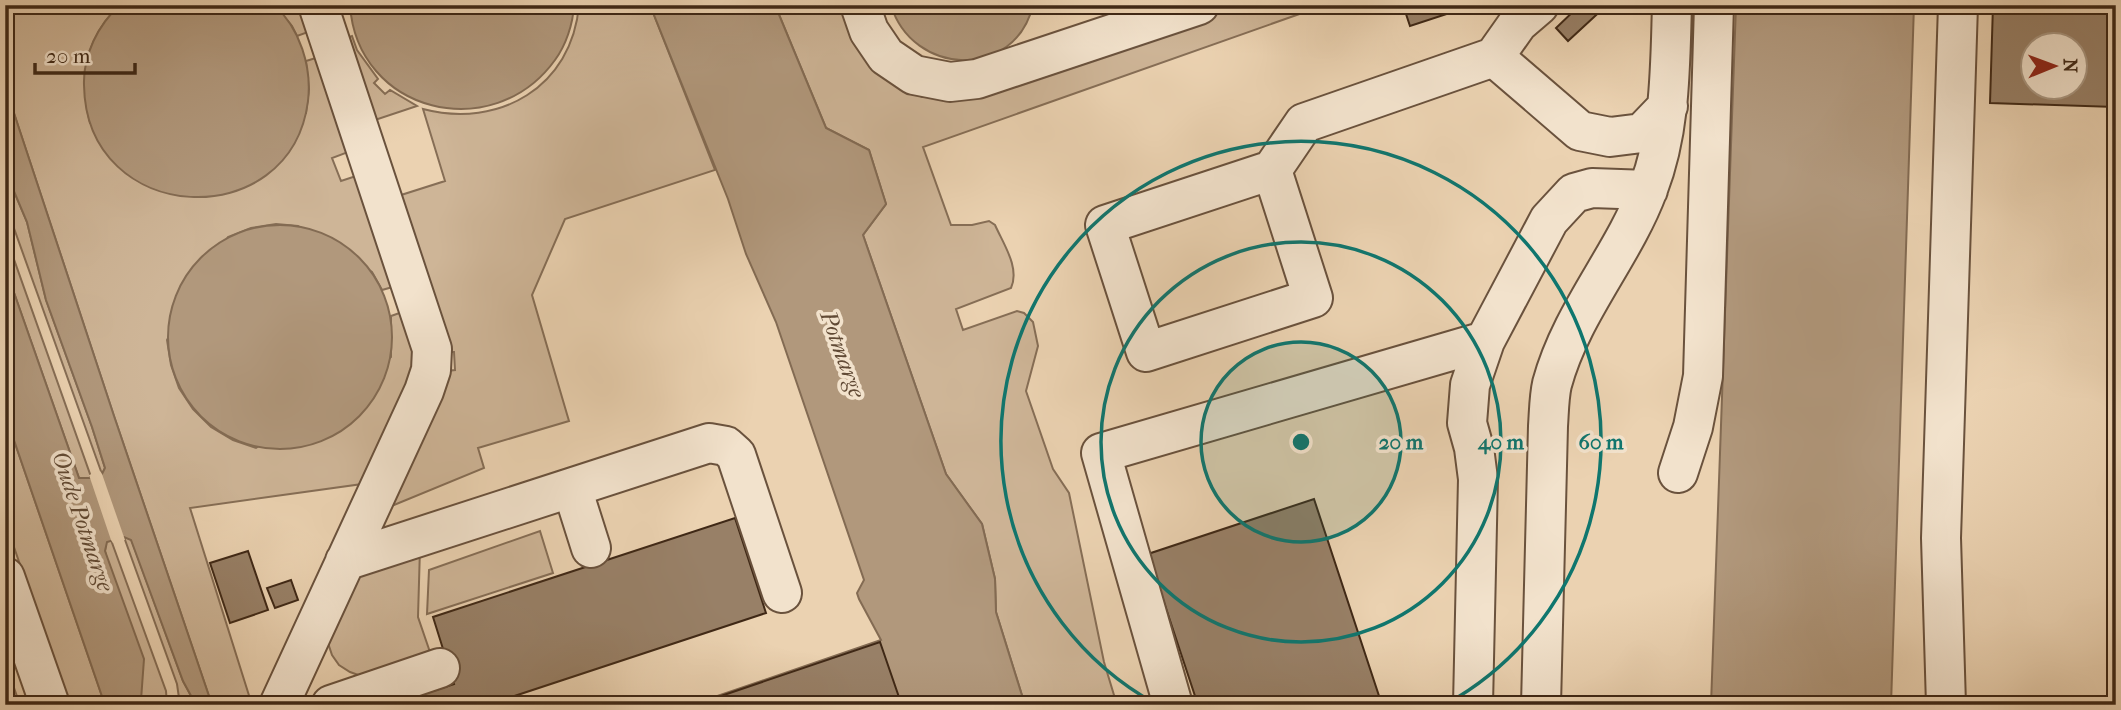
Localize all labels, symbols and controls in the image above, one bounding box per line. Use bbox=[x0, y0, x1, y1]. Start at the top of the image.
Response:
scale bar bbox=[35, 32, 135, 76]
north arrow bbox=[2020, 32, 2090, 102]
text: 20 m bbox=[46, 44, 91, 68]
text: N bbox=[2059, 58, 2081, 74]
water label: Potmarge bbox=[814, 306, 871, 402]
centre of rings bbox=[1289, 430, 1313, 454]
text: 20 m bbox=[1379, 430, 1424, 454]
text: 40 m bbox=[1477, 430, 1525, 455]
text: 60 m bbox=[1579, 430, 1624, 454]
water label: Oude Potmarge bbox=[46, 448, 119, 595]

